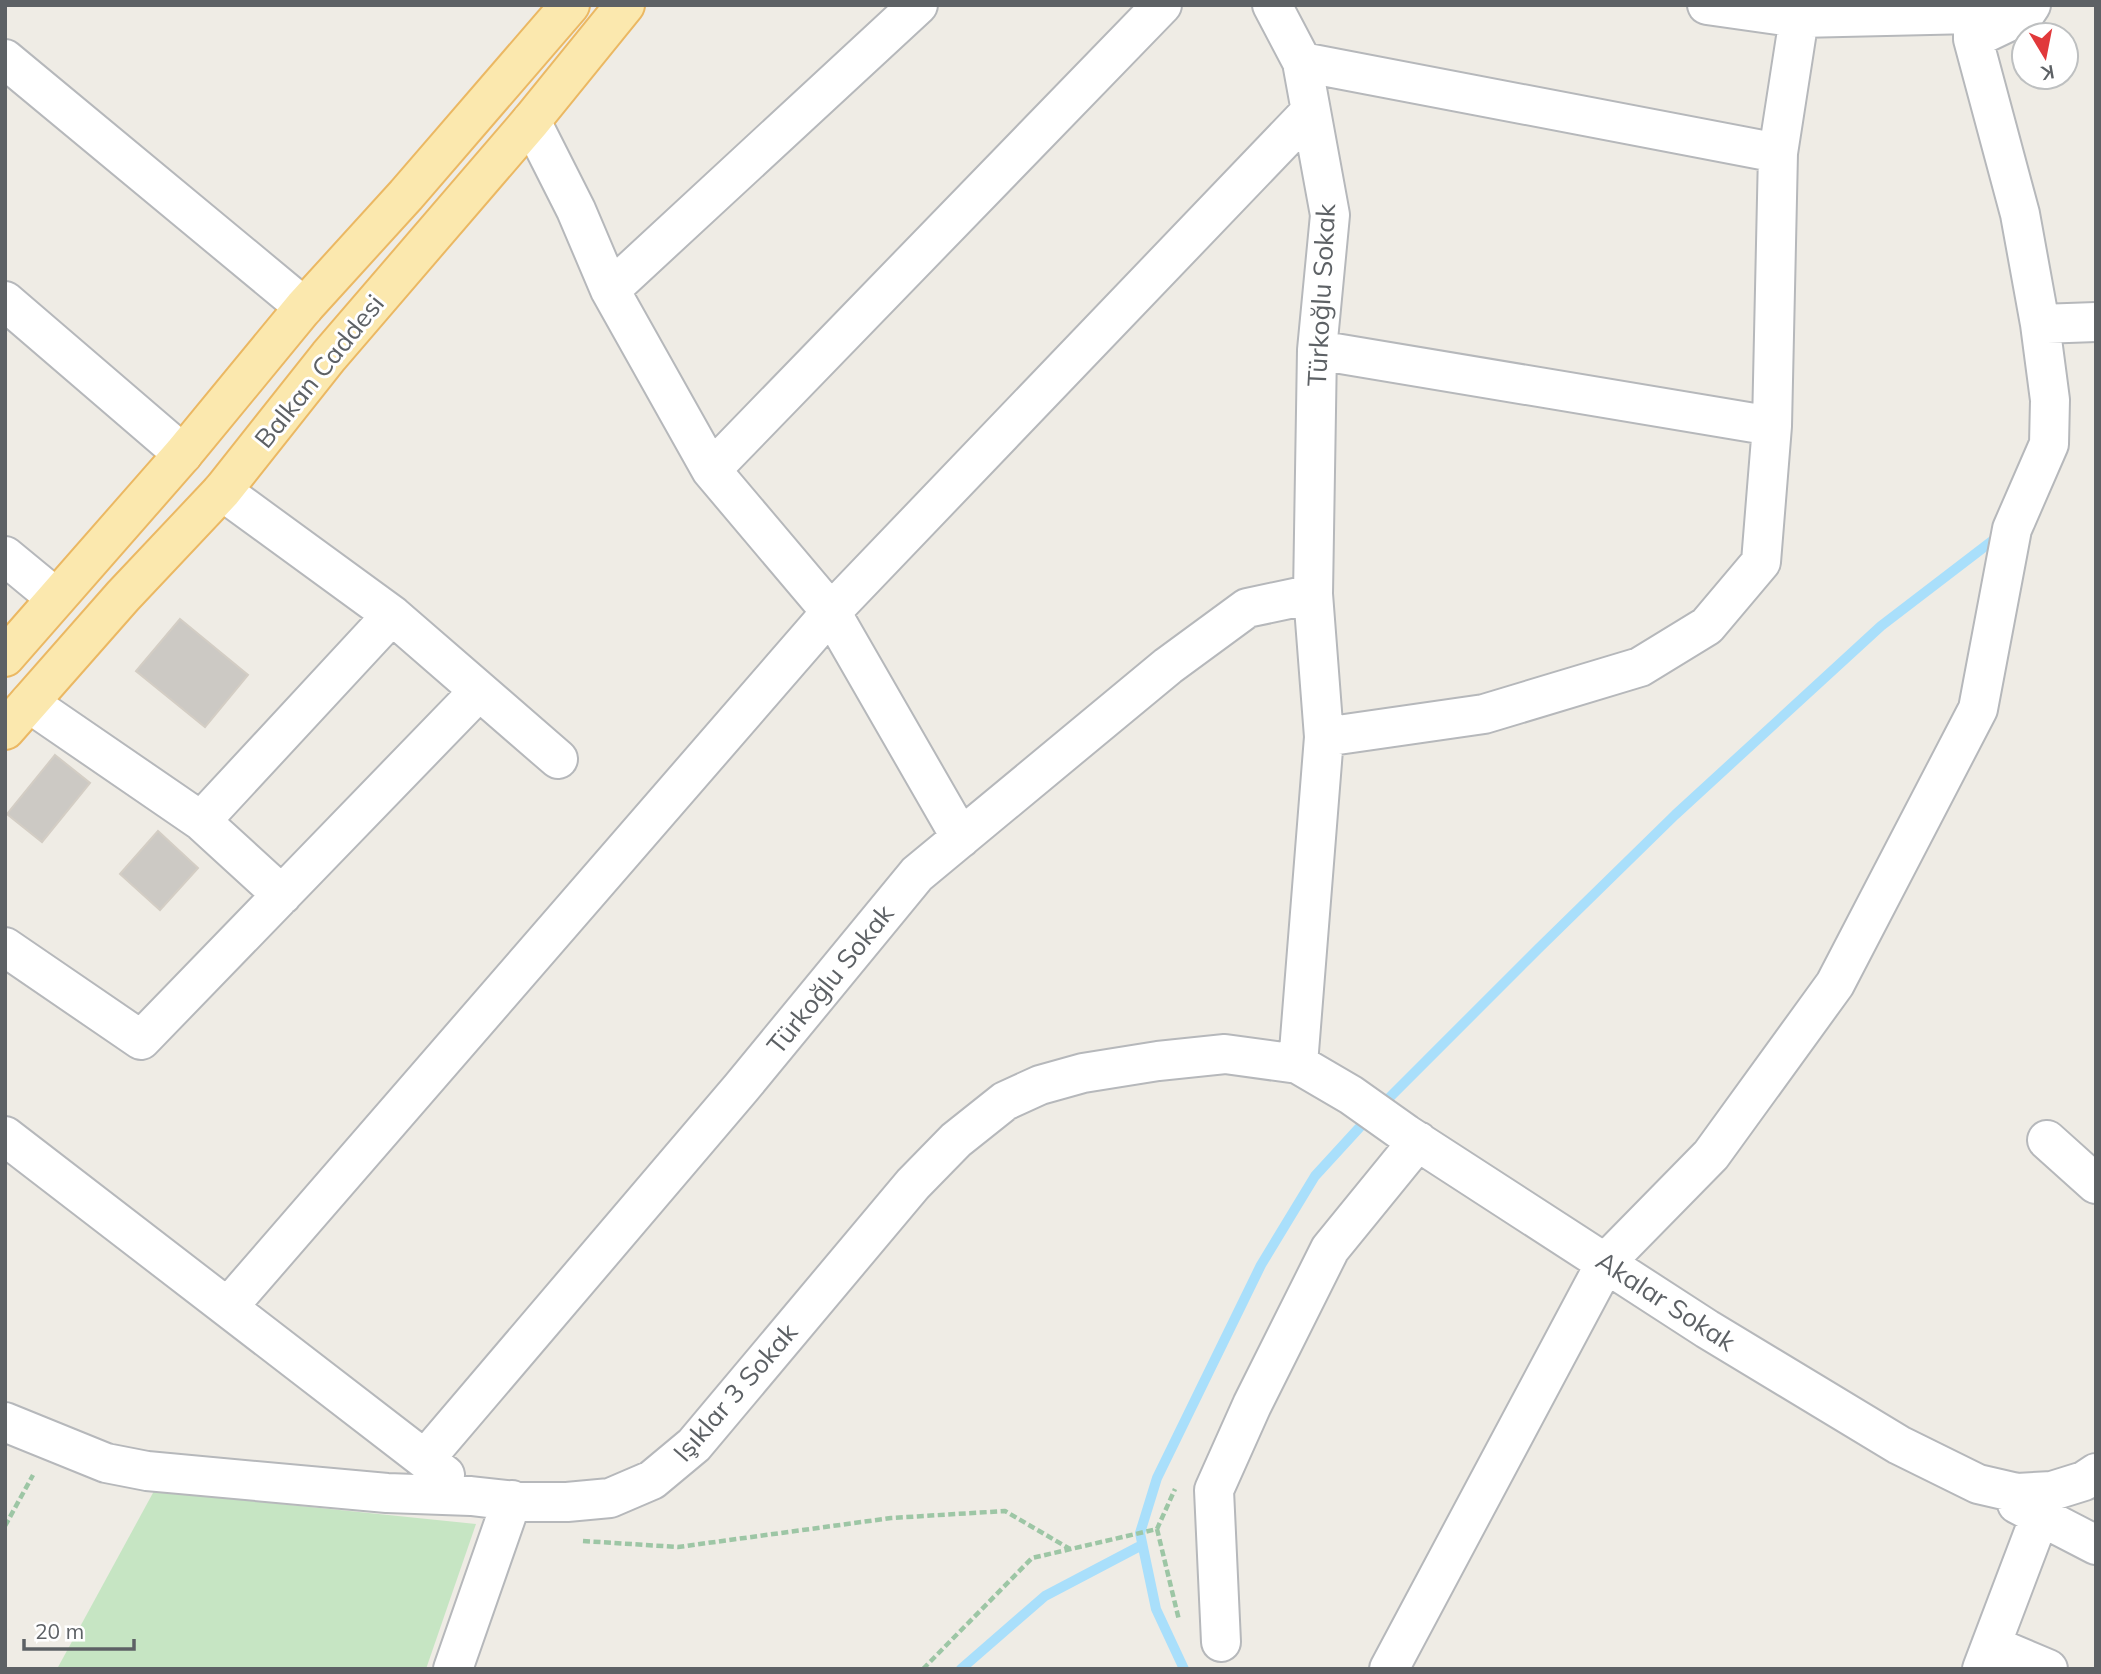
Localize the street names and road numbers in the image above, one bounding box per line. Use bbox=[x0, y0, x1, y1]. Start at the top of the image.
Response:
street label: Türkoğlu Sokak bbox=[1300, 202, 1342, 387]
street label: Balkan Caddesi bbox=[247, 288, 391, 454]
street label: Türkoğlu Sokak bbox=[760, 897, 901, 1061]
street label: Akalar Sokak bbox=[1590, 1244, 1742, 1359]
street label: Işıklar 3 Sokak bbox=[666, 1315, 805, 1468]

